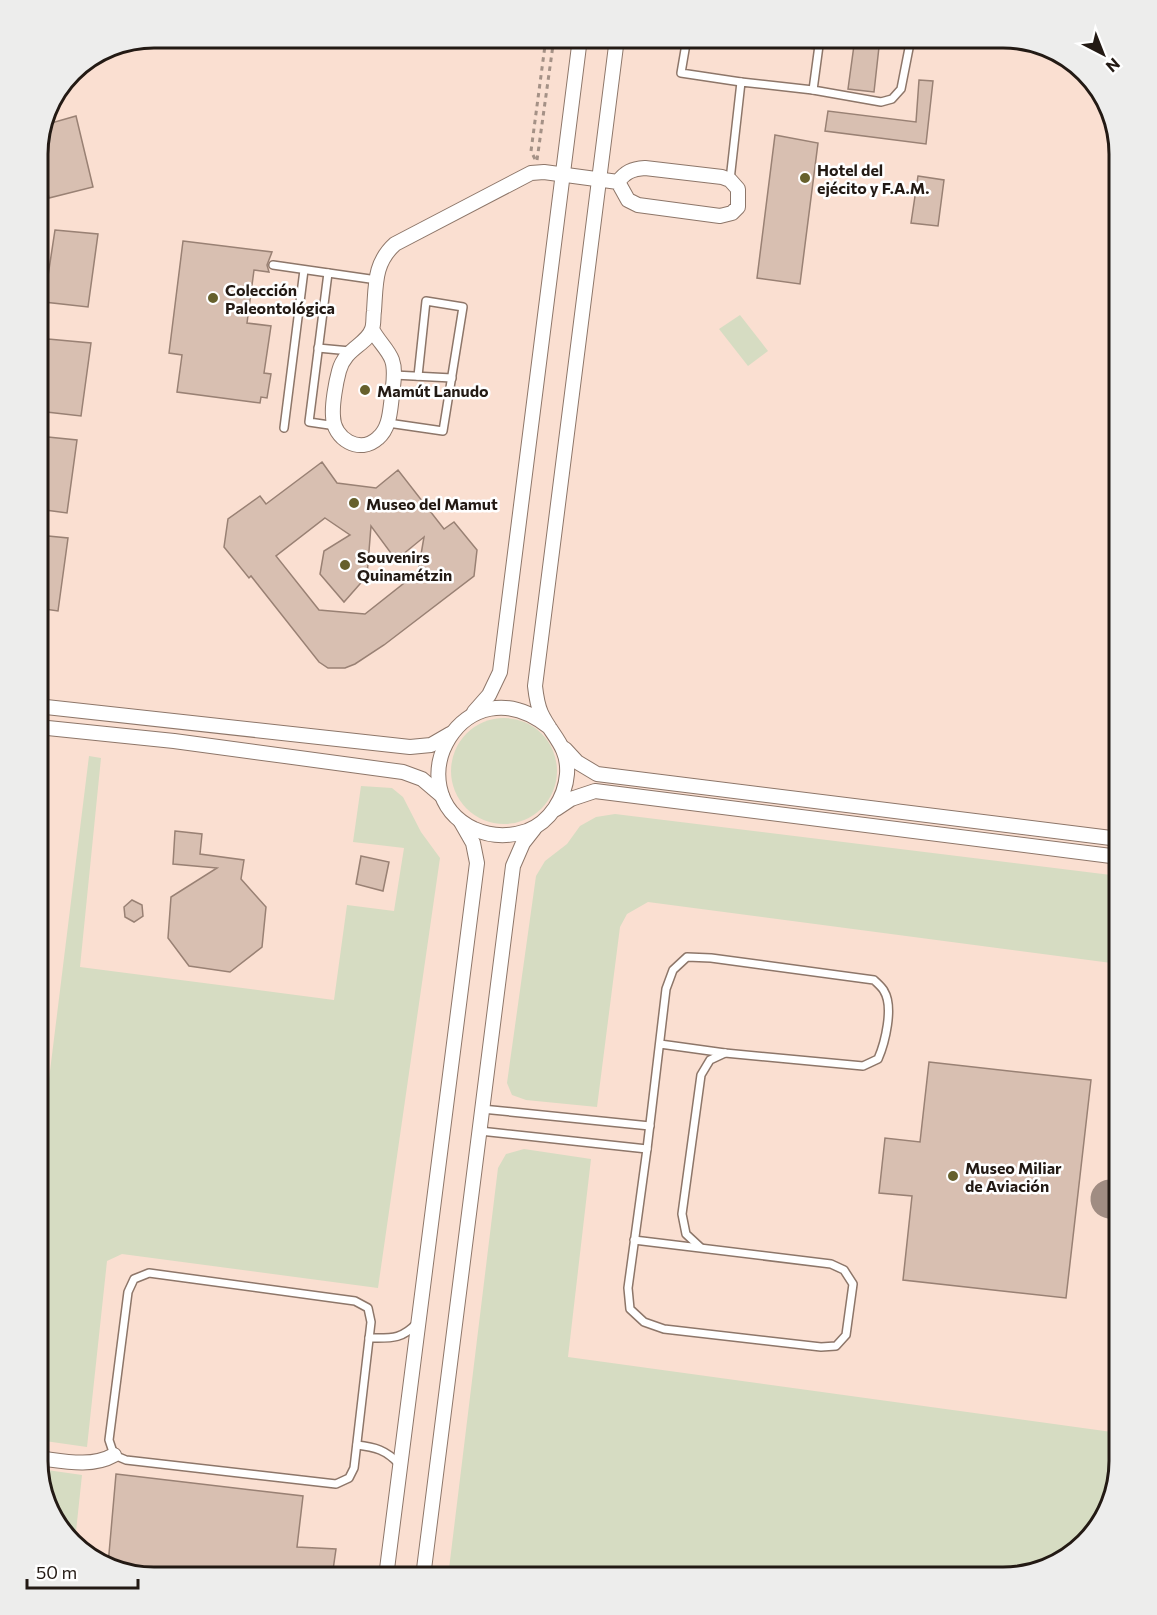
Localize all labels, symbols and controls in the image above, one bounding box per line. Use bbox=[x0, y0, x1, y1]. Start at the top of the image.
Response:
north arrow bbox=[1073, 24, 1133, 84]
text: N bbox=[1103, 54, 1124, 77]
place label: Hotel del ejécito y F.A.M. bbox=[817, 160, 929, 197]
marker: Hotel del ejécito y F.A.M. bbox=[798, 171, 812, 185]
place label: Colección Paleontológica bbox=[225, 280, 335, 317]
marker: Colección Paleontológica bbox=[206, 291, 220, 305]
place label: Mamút Lanudo bbox=[377, 381, 489, 400]
marker: Mamút Lanudo bbox=[358, 383, 372, 397]
place label: Museo del Mamut bbox=[366, 494, 498, 513]
marker: Museo del Mamut bbox=[347, 496, 361, 510]
place label: Souvenirs Quinamétzin bbox=[357, 547, 452, 584]
marker: Souvenirs Quinamétzin bbox=[338, 558, 352, 572]
place label: Museo Miliar de Aviación bbox=[965, 1158, 1062, 1195]
marker: Museo Miliar de Aviación bbox=[946, 1169, 960, 1183]
scale bar bbox=[27, 1552, 138, 1590]
text: 50 m bbox=[36, 1561, 77, 1583]

